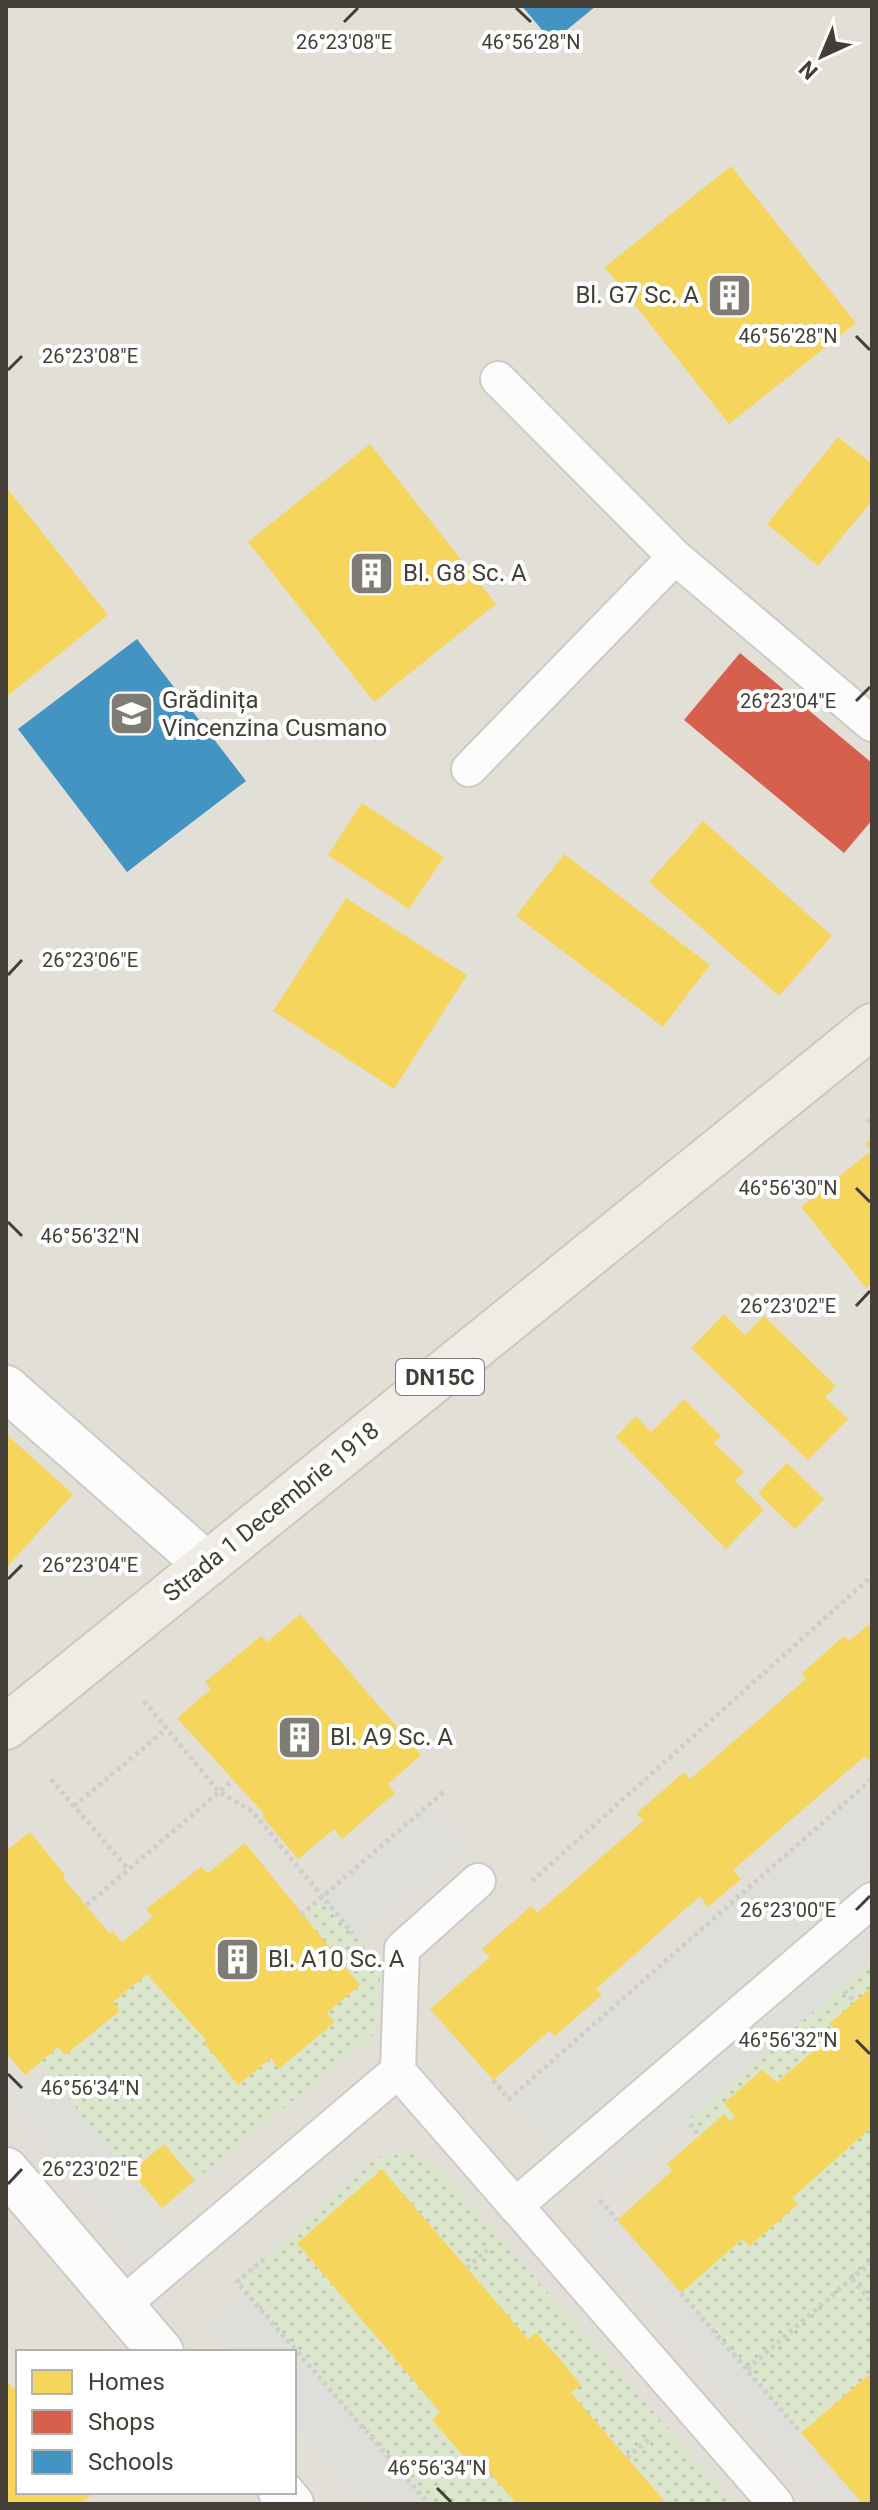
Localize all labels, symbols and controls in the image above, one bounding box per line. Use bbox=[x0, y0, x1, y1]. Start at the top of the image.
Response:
north arrow bbox=[782, 16, 862, 96]
text: 26°23'08"E bbox=[296, 30, 392, 54]
text: 46°56'28"N bbox=[481, 30, 581, 54]
text: N bbox=[794, 56, 823, 84]
building icon: Bl. G7 Sc. A bbox=[706, 271, 754, 319]
place label: Bl. G7 Sc. A bbox=[575, 281, 699, 309]
text: 46°56'28"N bbox=[738, 324, 838, 348]
text: 26°23'08"E bbox=[42, 344, 138, 368]
building icon: Bl. G8 Sc. A bbox=[348, 549, 396, 597]
place label: Bl. G8 Sc. A bbox=[403, 559, 527, 587]
place label: Grădinița Vincenzina Cusmano bbox=[162, 686, 387, 742]
text: 26°23'04"E bbox=[740, 689, 836, 713]
school or university icon: Grădinița Vincenzina Cusmano bbox=[107, 690, 155, 738]
text: 26°23'06"E bbox=[42, 948, 138, 972]
text: 46°56'30"N bbox=[738, 1176, 838, 1200]
text: 46°56'32"N bbox=[40, 1224, 140, 1248]
text: 26°23'02"E bbox=[740, 1294, 836, 1318]
road number: DN15C bbox=[396, 1359, 484, 1395]
street label: Strada 1 Decembrie 1918 bbox=[157, 1416, 385, 1608]
text: 26°23'04"E bbox=[42, 1553, 138, 1577]
building icon: Bl. A9 Sc. A bbox=[275, 1713, 323, 1761]
place label: Bl. A9 Sc. A bbox=[330, 1723, 453, 1751]
text: 26°23'00"E bbox=[740, 1898, 836, 1922]
building icon: Bl. A10 Sc. A bbox=[213, 1935, 261, 1983]
place label: Bl. A10 Sc. A bbox=[268, 1945, 405, 1973]
text: 46°56'32"N bbox=[738, 2028, 838, 2052]
text: 46°56'34"N bbox=[40, 2076, 140, 2100]
text: 26°23'02"E bbox=[42, 2157, 138, 2181]
legend bbox=[16, 2350, 296, 2494]
text: Homes bbox=[88, 2368, 165, 2396]
text: Shops bbox=[88, 2408, 155, 2436]
text: Schools bbox=[88, 2448, 174, 2476]
text: 46°56'34"N bbox=[387, 2456, 487, 2480]

